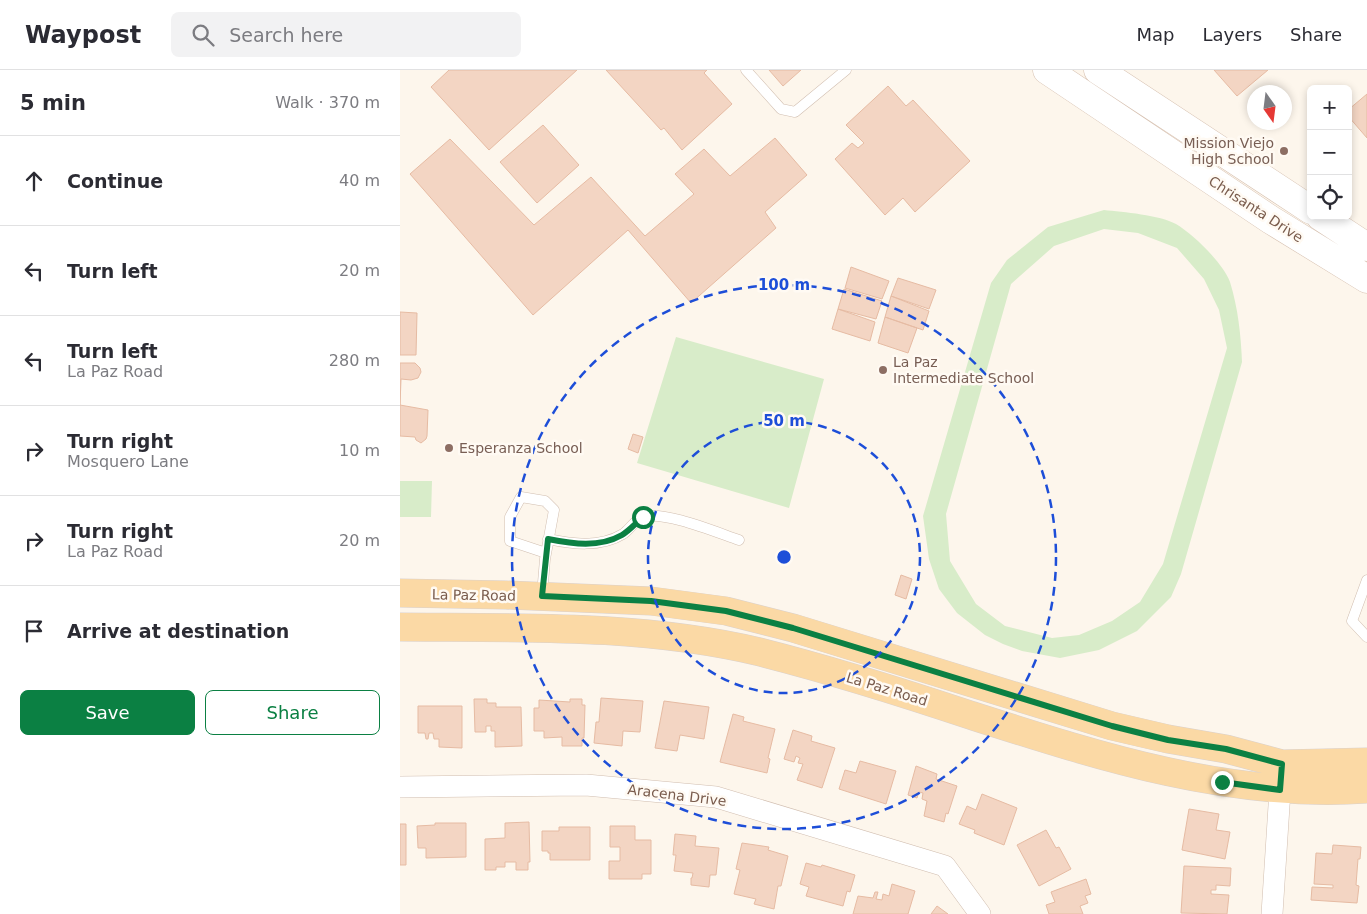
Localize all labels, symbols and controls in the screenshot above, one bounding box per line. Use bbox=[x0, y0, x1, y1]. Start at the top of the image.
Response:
search box bbox=[171, 12, 521, 57]
text: Waypost bbox=[25, 21, 141, 49]
icon: search bbox=[189, 21, 217, 49]
text: Search here bbox=[229, 24, 343, 46]
text: Map bbox=[1136, 24, 1174, 45]
text: Layers bbox=[1202, 24, 1262, 45]
text: Share bbox=[1290, 24, 1342, 45]
north arrow bbox=[1247, 85, 1292, 130]
map controls bbox=[1307, 85, 1352, 220]
button: + bbox=[1307, 85, 1352, 130]
text: 5 min bbox=[20, 91, 86, 115]
text: Walk · 370 m bbox=[275, 93, 380, 112]
button: − bbox=[1307, 130, 1352, 175]
place label: Mission Viejo High School bbox=[1183, 135, 1274, 167]
marker: Mission Viejo High School bbox=[1278, 145, 1290, 157]
icon: ahead bbox=[20, 167, 48, 195]
text: Continue bbox=[67, 170, 163, 192]
text: 40 m bbox=[339, 171, 380, 190]
street label: Chrisanta Drive bbox=[1206, 173, 1306, 245]
button: locate bbox=[1307, 175, 1352, 220]
icon: left bbox=[20, 257, 48, 285]
text: Turn left bbox=[67, 260, 158, 282]
text: 20 m bbox=[339, 261, 380, 280]
text: 100 m bbox=[758, 276, 810, 294]
text: Turn left bbox=[67, 340, 158, 362]
icon: left bbox=[20, 347, 48, 375]
text: 280 m bbox=[329, 351, 380, 370]
place label: La Paz Intermediate School bbox=[893, 354, 1034, 386]
text: La Paz Road bbox=[67, 362, 163, 381]
marker: La Paz Intermediate School bbox=[877, 364, 889, 376]
text: 50 m bbox=[763, 412, 805, 430]
text: Turn right bbox=[67, 430, 173, 452]
icon: right bbox=[20, 437, 48, 465]
place label: Esperanza School bbox=[459, 440, 583, 456]
text: 10 m bbox=[339, 441, 380, 460]
marker: Esperanza School bbox=[443, 442, 455, 454]
text: Mosquero Lane bbox=[67, 452, 189, 471]
route start bbox=[632, 506, 655, 529]
text: Turn right bbox=[67, 520, 173, 542]
icon: right bbox=[20, 527, 48, 555]
text: 20 m bbox=[339, 531, 380, 550]
text: La Paz Road bbox=[67, 542, 163, 561]
centre of rings bbox=[775, 548, 793, 566]
street label: La Paz Road bbox=[432, 586, 516, 604]
icon: arrive bbox=[20, 617, 48, 645]
text: Arrive at destination bbox=[67, 620, 289, 642]
street label: La Paz Road bbox=[844, 669, 930, 709]
button: Save bbox=[20, 690, 195, 735]
button: Share bbox=[205, 690, 380, 735]
route end bbox=[1211, 771, 1234, 794]
street label: Aracena Drive bbox=[627, 781, 727, 809]

